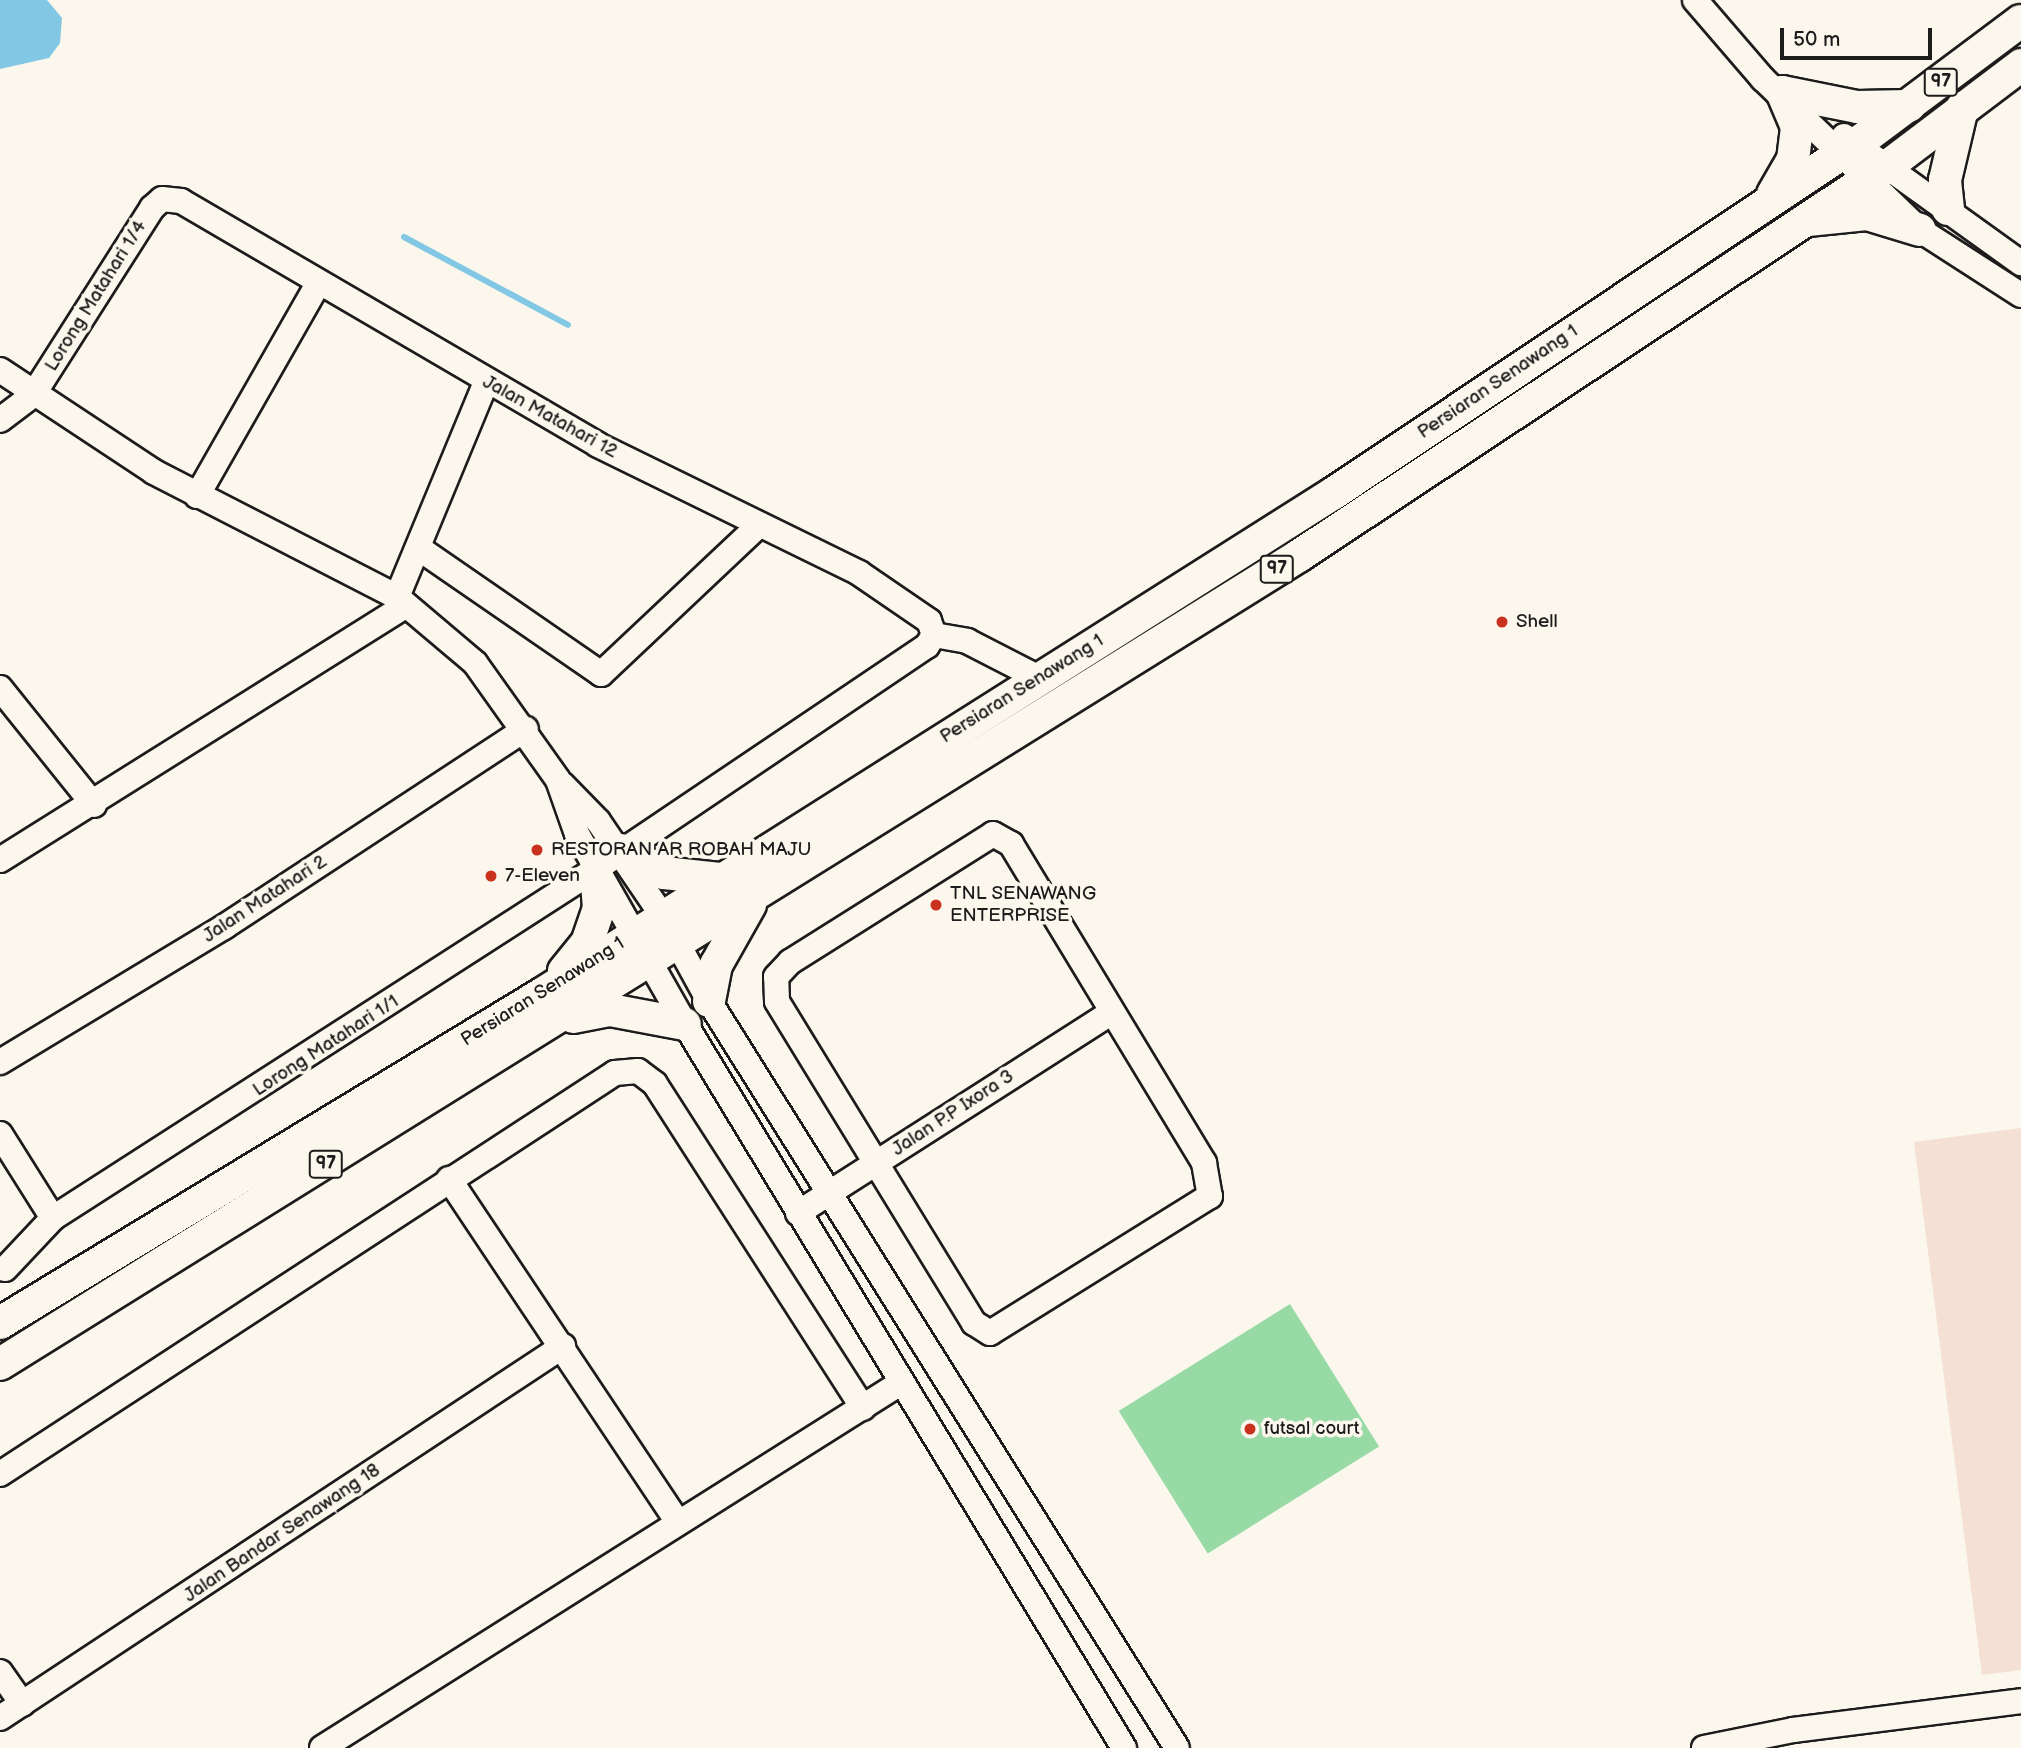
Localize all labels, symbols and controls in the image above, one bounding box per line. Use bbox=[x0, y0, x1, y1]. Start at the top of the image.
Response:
scale bar bbox=[1783, 14, 1935, 58]
text: 50 m bbox=[1793, 27, 1840, 52]
road number: 97 bbox=[1924, 68, 1958, 96]
street label: Lorong Matahari 1/4 bbox=[40, 216, 152, 376]
street label: Persiaran Senawang 1 bbox=[1413, 320, 1583, 444]
street label: Jalan Matahari 12 bbox=[479, 371, 621, 463]
road number: 97 bbox=[1260, 554, 1294, 584]
place label: Shell bbox=[1516, 611, 1558, 633]
marker: Shell bbox=[1494, 614, 1510, 630]
street label: Persiaran Senawang 1 bbox=[936, 629, 1108, 749]
place label: RESTORAN AR ROBAH MAJU bbox=[551, 839, 811, 861]
marker: RESTORAN AR ROBAH MAJU bbox=[529, 842, 545, 858]
street label: Jalan Matahari 2 bbox=[199, 850, 331, 948]
place label: 7-Eleven bbox=[505, 865, 580, 887]
marker: 7-Eleven bbox=[483, 868, 499, 884]
place label: TNL SENAWANG ENTERPRISE bbox=[950, 883, 1097, 927]
marker: TNL SENAWANG ENTERPRISE bbox=[928, 897, 944, 913]
street label: Persiaran Senawang 1 bbox=[457, 932, 629, 1052]
street label: Lorong Matahari 1/1 bbox=[249, 990, 403, 1102]
street label: Jalan P.P Ixora 3 bbox=[888, 1065, 1018, 1161]
road number: 97 bbox=[308, 1149, 344, 1178]
place label: futsal court bbox=[1264, 1418, 1359, 1440]
marker: futsal court bbox=[1242, 1421, 1258, 1437]
street label: Jalan Bandar Senawang 18 bbox=[179, 1459, 385, 1607]

